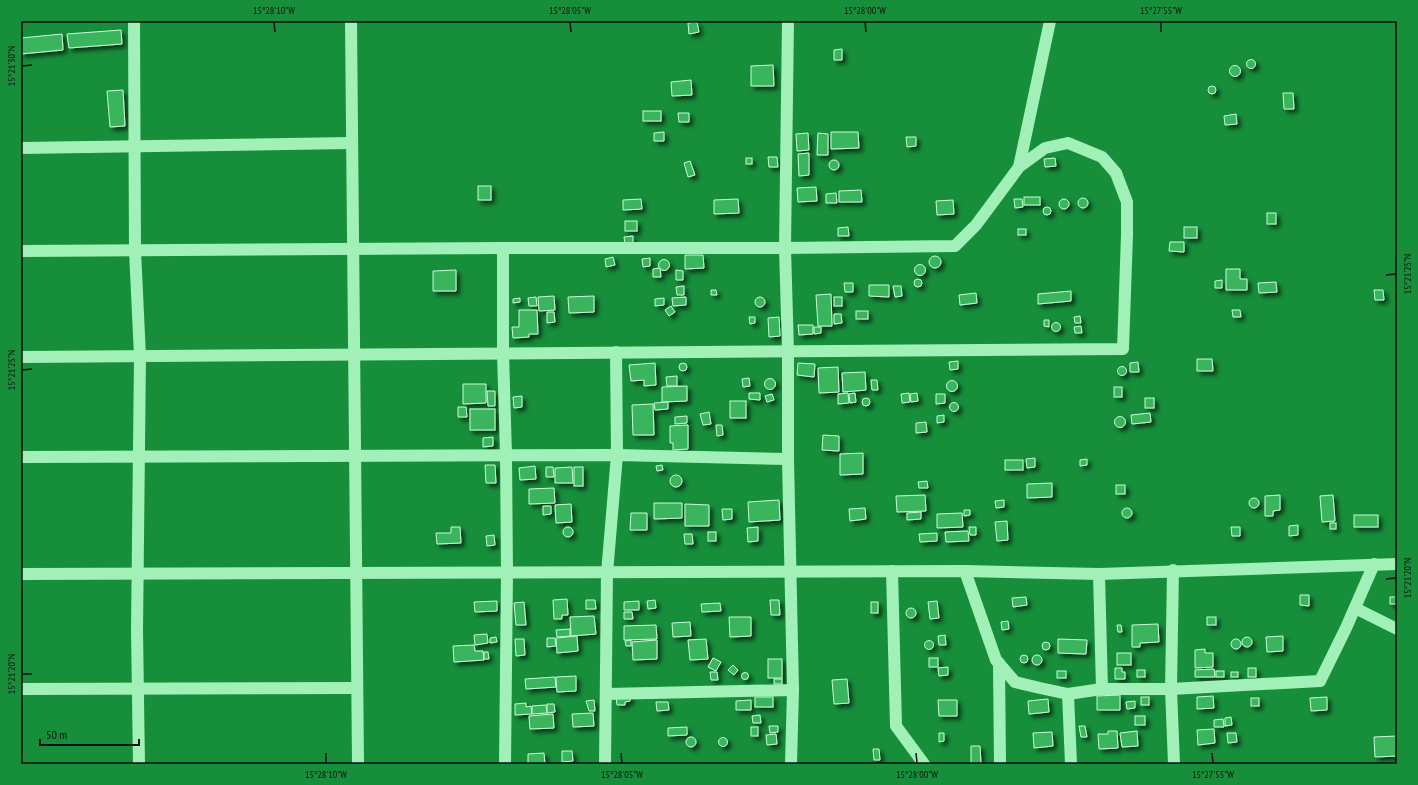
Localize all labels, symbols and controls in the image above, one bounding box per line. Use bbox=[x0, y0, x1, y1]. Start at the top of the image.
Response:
text: 15°28'10"W bbox=[253, 4, 295, 17]
text: 15°28'05"W bbox=[549, 4, 591, 17]
text: 15°28'00"W bbox=[844, 4, 886, 17]
text: 15°27'55"W bbox=[1140, 4, 1182, 17]
text: 15°21'30"N bbox=[5, 46, 18, 86]
text: 15°21'25"N bbox=[1401, 254, 1414, 294]
text: 15°21'25"N bbox=[5, 350, 18, 390]
text: 15°21'20"N bbox=[1401, 558, 1414, 598]
text: 15°21'20"N bbox=[5, 654, 18, 694]
scale bar bbox=[40, 721, 139, 747]
text: 50 m bbox=[46, 727, 67, 742]
text: 15°28'10"W bbox=[305, 768, 347, 781]
text: 15°28'05"W bbox=[601, 768, 643, 781]
text: 15°28'00"W bbox=[896, 768, 938, 781]
text: 15°27'55"W bbox=[1192, 768, 1234, 781]

